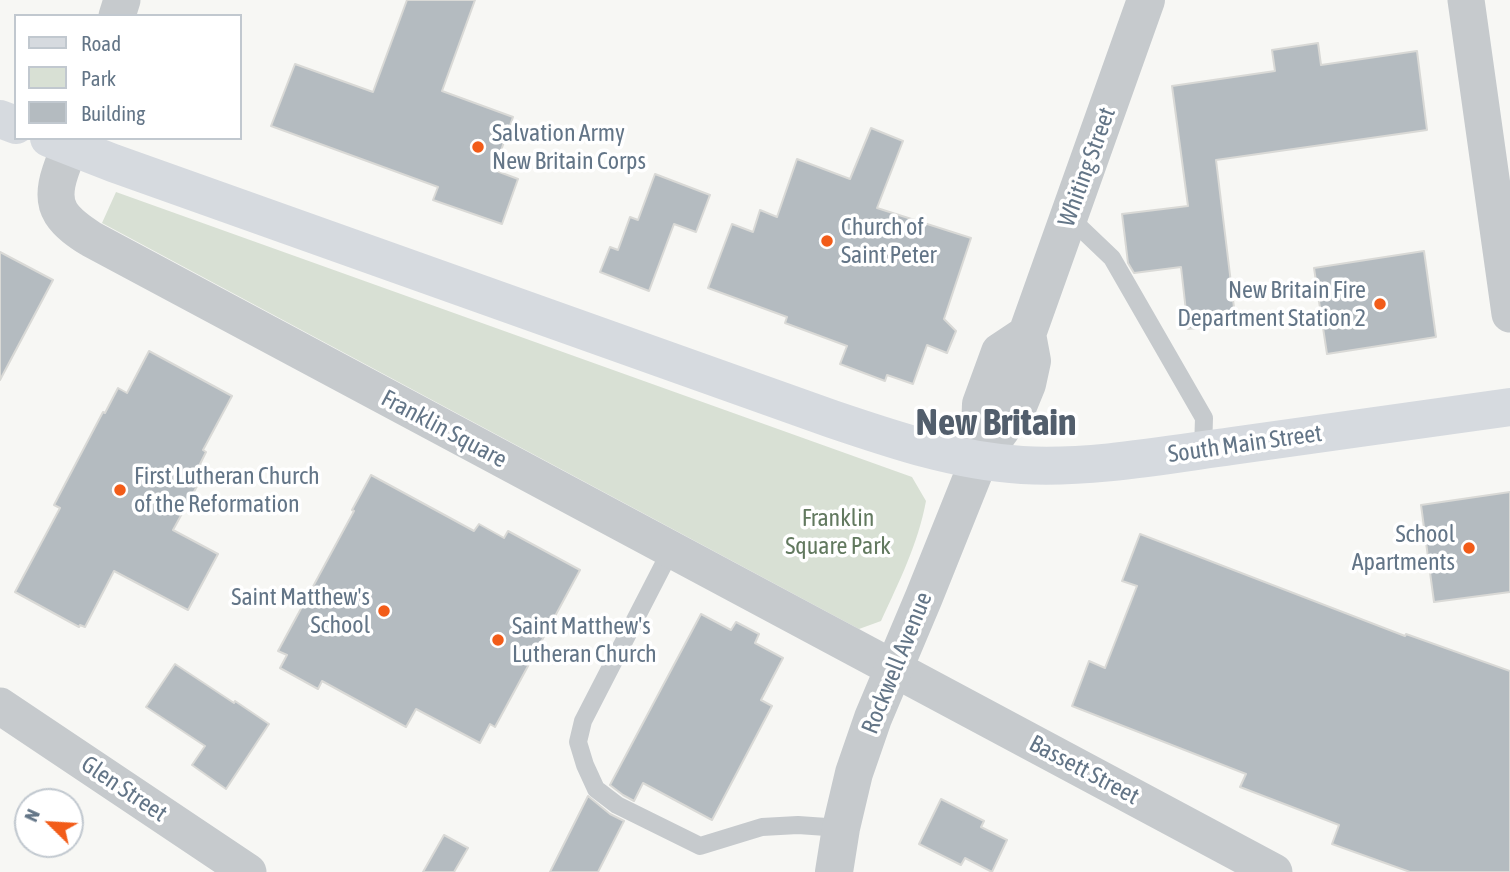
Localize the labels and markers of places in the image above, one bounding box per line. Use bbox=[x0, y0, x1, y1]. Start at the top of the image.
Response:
place label: Salvation Army New Britain Corps bbox=[492, 119, 646, 175]
marker: Salvation Army New Britain Corps bbox=[470, 139, 486, 155]
place label: Church of Saint Peter bbox=[841, 213, 937, 269]
marker: Church of Saint Peter bbox=[819, 233, 835, 249]
place label: New Britain Fire Department Station 2 bbox=[1177, 276, 1366, 332]
marker: New Britain Fire Department Station 2 bbox=[1372, 296, 1388, 312]
place label: First Lutheran Church of the Reformation bbox=[134, 462, 320, 518]
marker: First Lutheran Church of the Reformation bbox=[112, 482, 128, 498]
place label: School Apartments bbox=[1352, 520, 1455, 576]
marker: School Apartments bbox=[1461, 540, 1477, 556]
place label: Saint Matthew's School bbox=[231, 583, 370, 639]
marker: Saint Matthew's School bbox=[376, 603, 392, 619]
place label: Saint Matthew's Lutheran Church bbox=[512, 612, 657, 668]
marker: Saint Matthew's Lutheran Church bbox=[490, 632, 506, 648]

